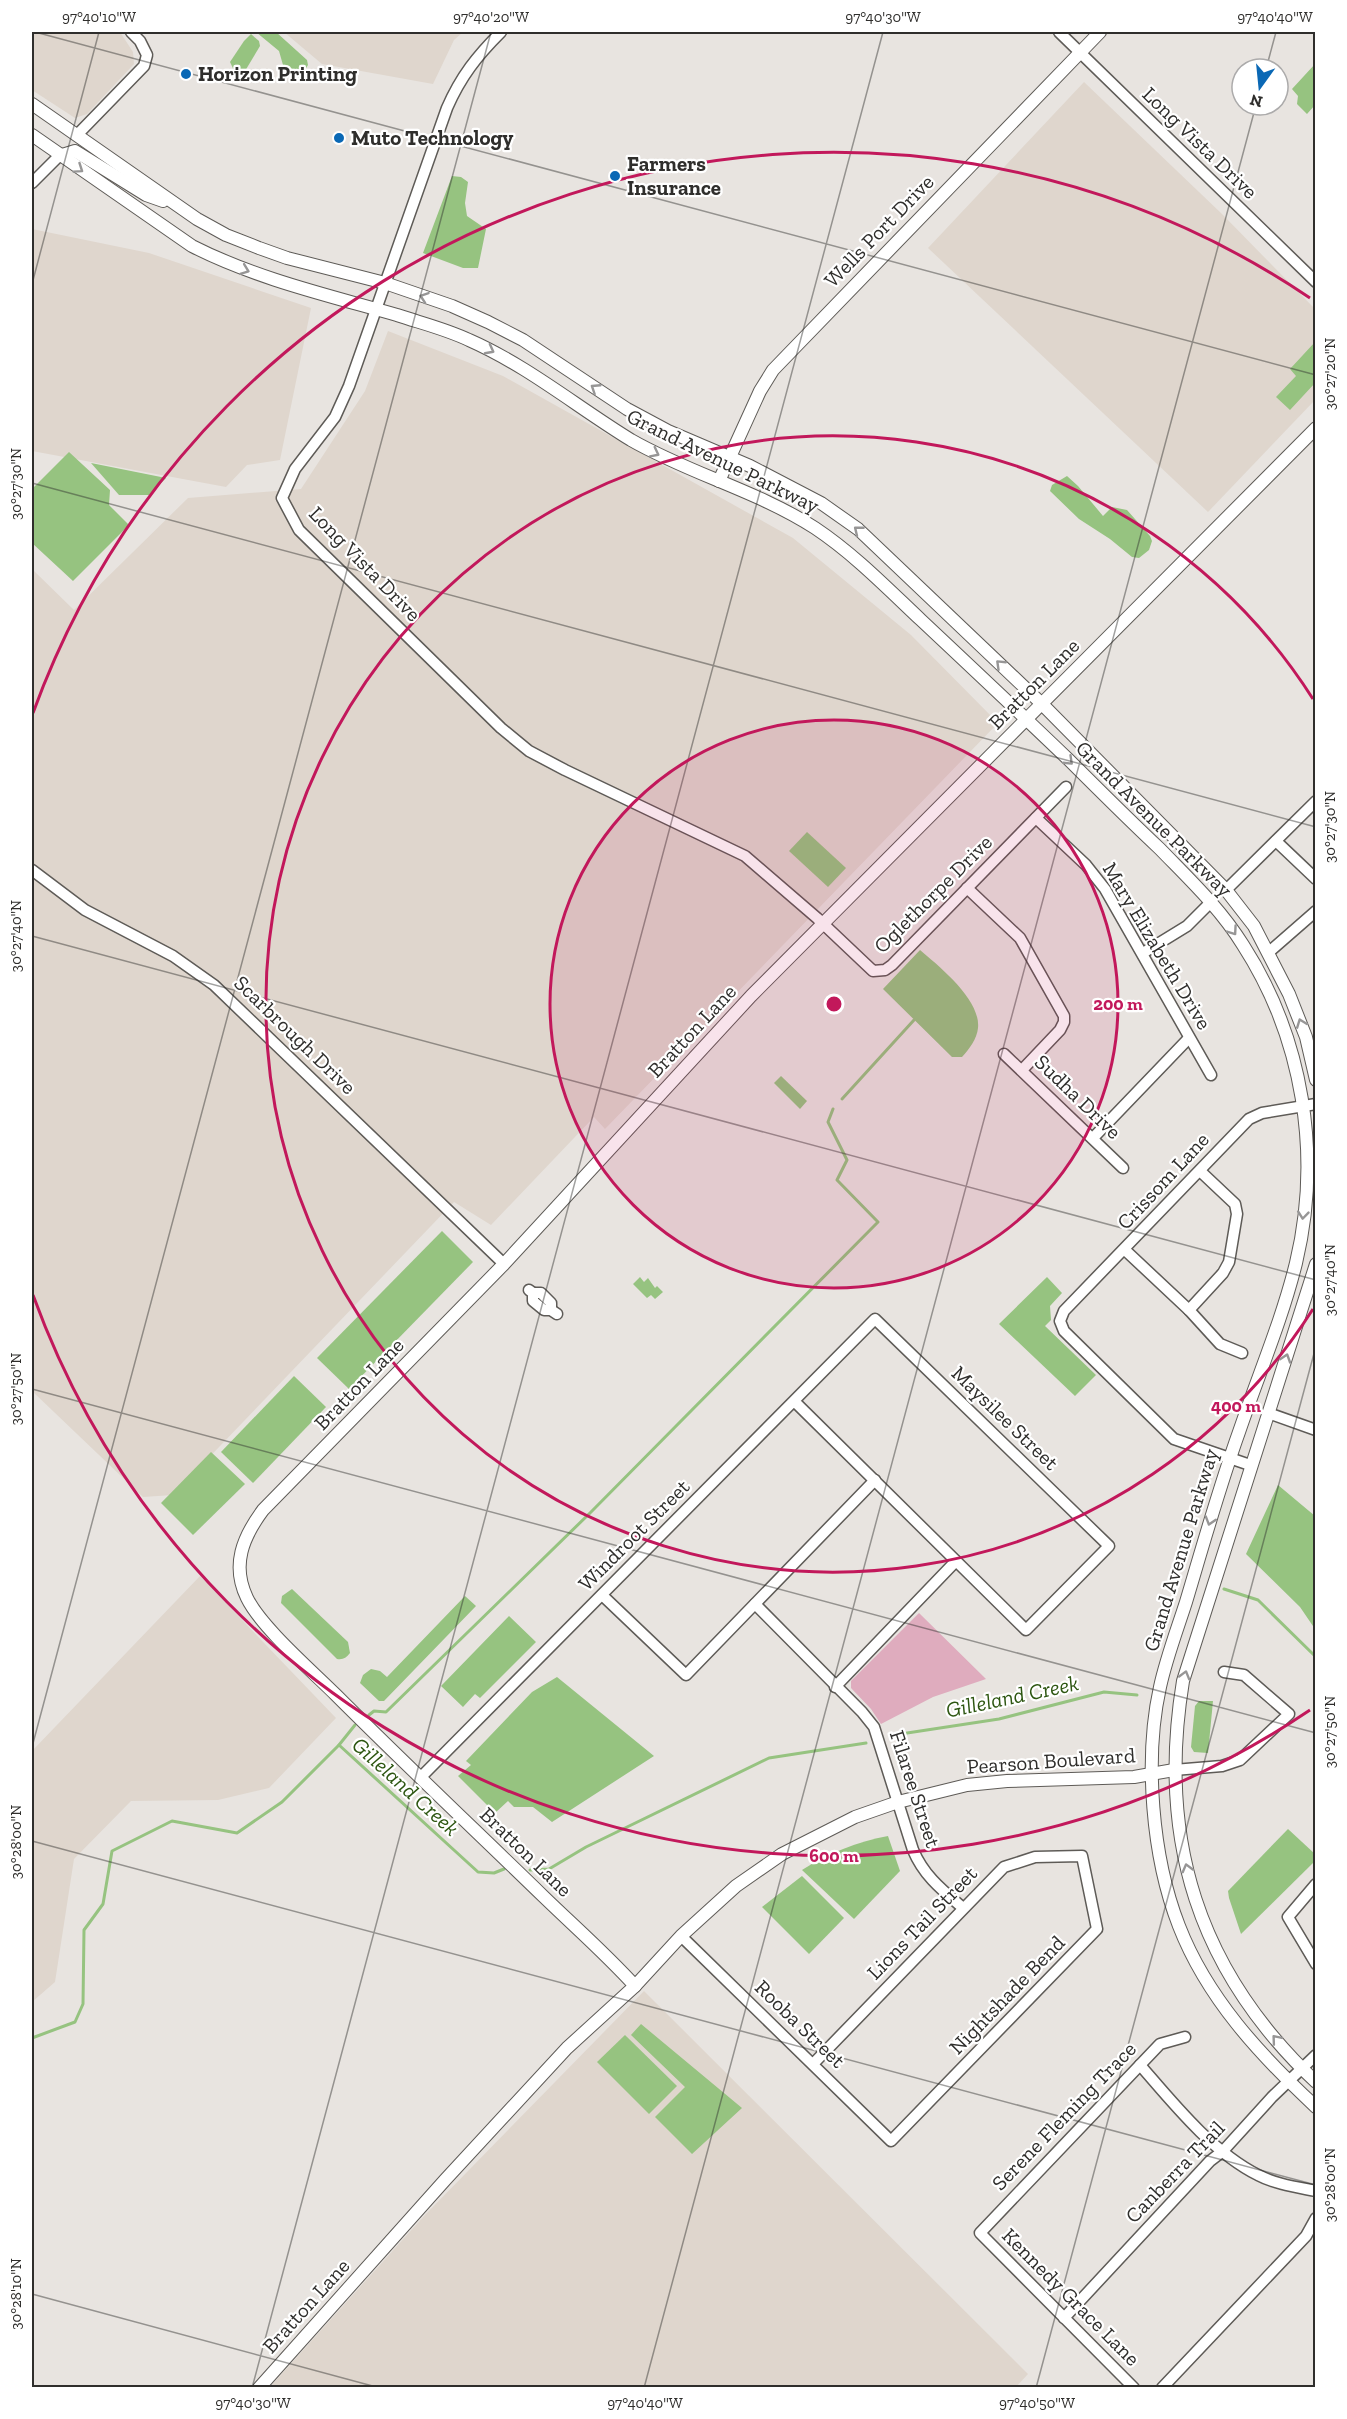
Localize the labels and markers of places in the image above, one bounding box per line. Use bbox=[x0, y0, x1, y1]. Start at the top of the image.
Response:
place label: Horizon Printing bbox=[198, 61, 357, 86]
marker: Horizon Printing bbox=[179, 67, 193, 81]
place label: Muto Technology bbox=[351, 125, 514, 150]
marker: Muto Technology bbox=[332, 131, 346, 145]
place label: Farmers Insurance bbox=[627, 151, 721, 200]
marker: Farmers Insurance bbox=[608, 169, 622, 183]
centre of rings bbox=[824, 994, 844, 1014]

